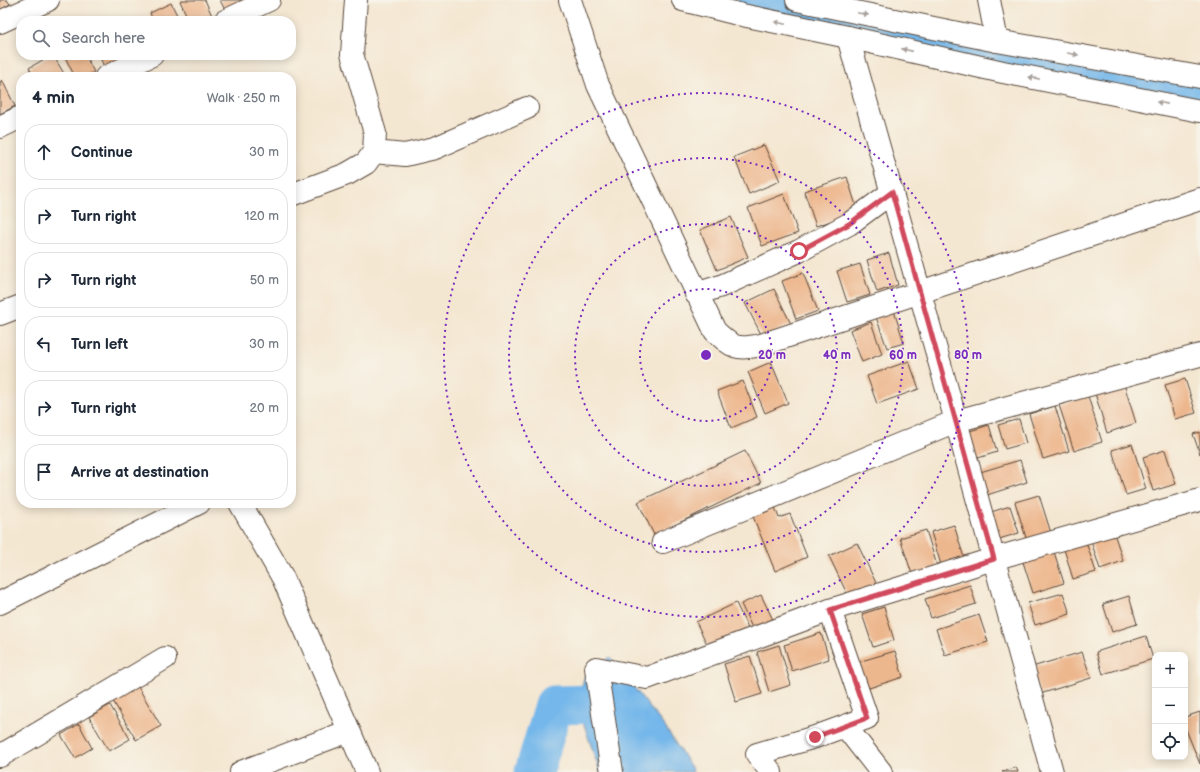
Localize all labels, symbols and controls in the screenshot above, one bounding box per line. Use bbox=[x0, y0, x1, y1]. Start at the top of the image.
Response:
one-way arrow bbox=[857, 11, 869, 17]
search box bbox=[16, 16, 296, 60]
one-way arrow bbox=[774, 19, 786, 25]
icon: search bbox=[30, 27, 52, 49]
text: Search here bbox=[62, 29, 145, 48]
one-way arrow bbox=[901, 47, 913, 53]
one-way arrow bbox=[1067, 52, 1079, 58]
one-way arrow bbox=[1028, 75, 1040, 81]
text: 4 min bbox=[32, 88, 75, 108]
text: Walk · 250 m bbox=[207, 90, 280, 106]
one-way arrow bbox=[1156, 100, 1168, 106]
icon: ahead bbox=[33, 141, 55, 163]
text: Continue bbox=[71, 143, 133, 162]
text: 30 m bbox=[249, 144, 279, 160]
icon: right bbox=[33, 205, 55, 227]
text: Turn right bbox=[71, 207, 136, 226]
text: 120 m bbox=[244, 208, 279, 224]
route start bbox=[790, 242, 808, 260]
icon: right bbox=[33, 269, 55, 291]
text: Turn right bbox=[71, 271, 136, 290]
text: 50 m bbox=[250, 272, 279, 288]
icon: left bbox=[33, 333, 55, 355]
text: Turn left bbox=[71, 335, 128, 354]
text: 30 m bbox=[249, 336, 279, 352]
centre of rings bbox=[699, 348, 713, 362]
text: 20 m bbox=[758, 348, 786, 363]
text: 40 m bbox=[823, 348, 851, 363]
text: 60 m bbox=[889, 348, 917, 363]
text: 80 m bbox=[954, 348, 982, 363]
icon: right bbox=[33, 397, 55, 419]
text: Turn right bbox=[71, 399, 136, 418]
text: 20 m bbox=[249, 400, 279, 416]
icon: arrive bbox=[33, 461, 55, 483]
text: Arrive at destination bbox=[71, 463, 209, 482]
map controls bbox=[1152, 652, 1188, 760]
button: + bbox=[1152, 652, 1188, 688]
button: − bbox=[1152, 688, 1188, 724]
button: locate bbox=[1152, 724, 1188, 760]
route end bbox=[806, 728, 824, 746]

